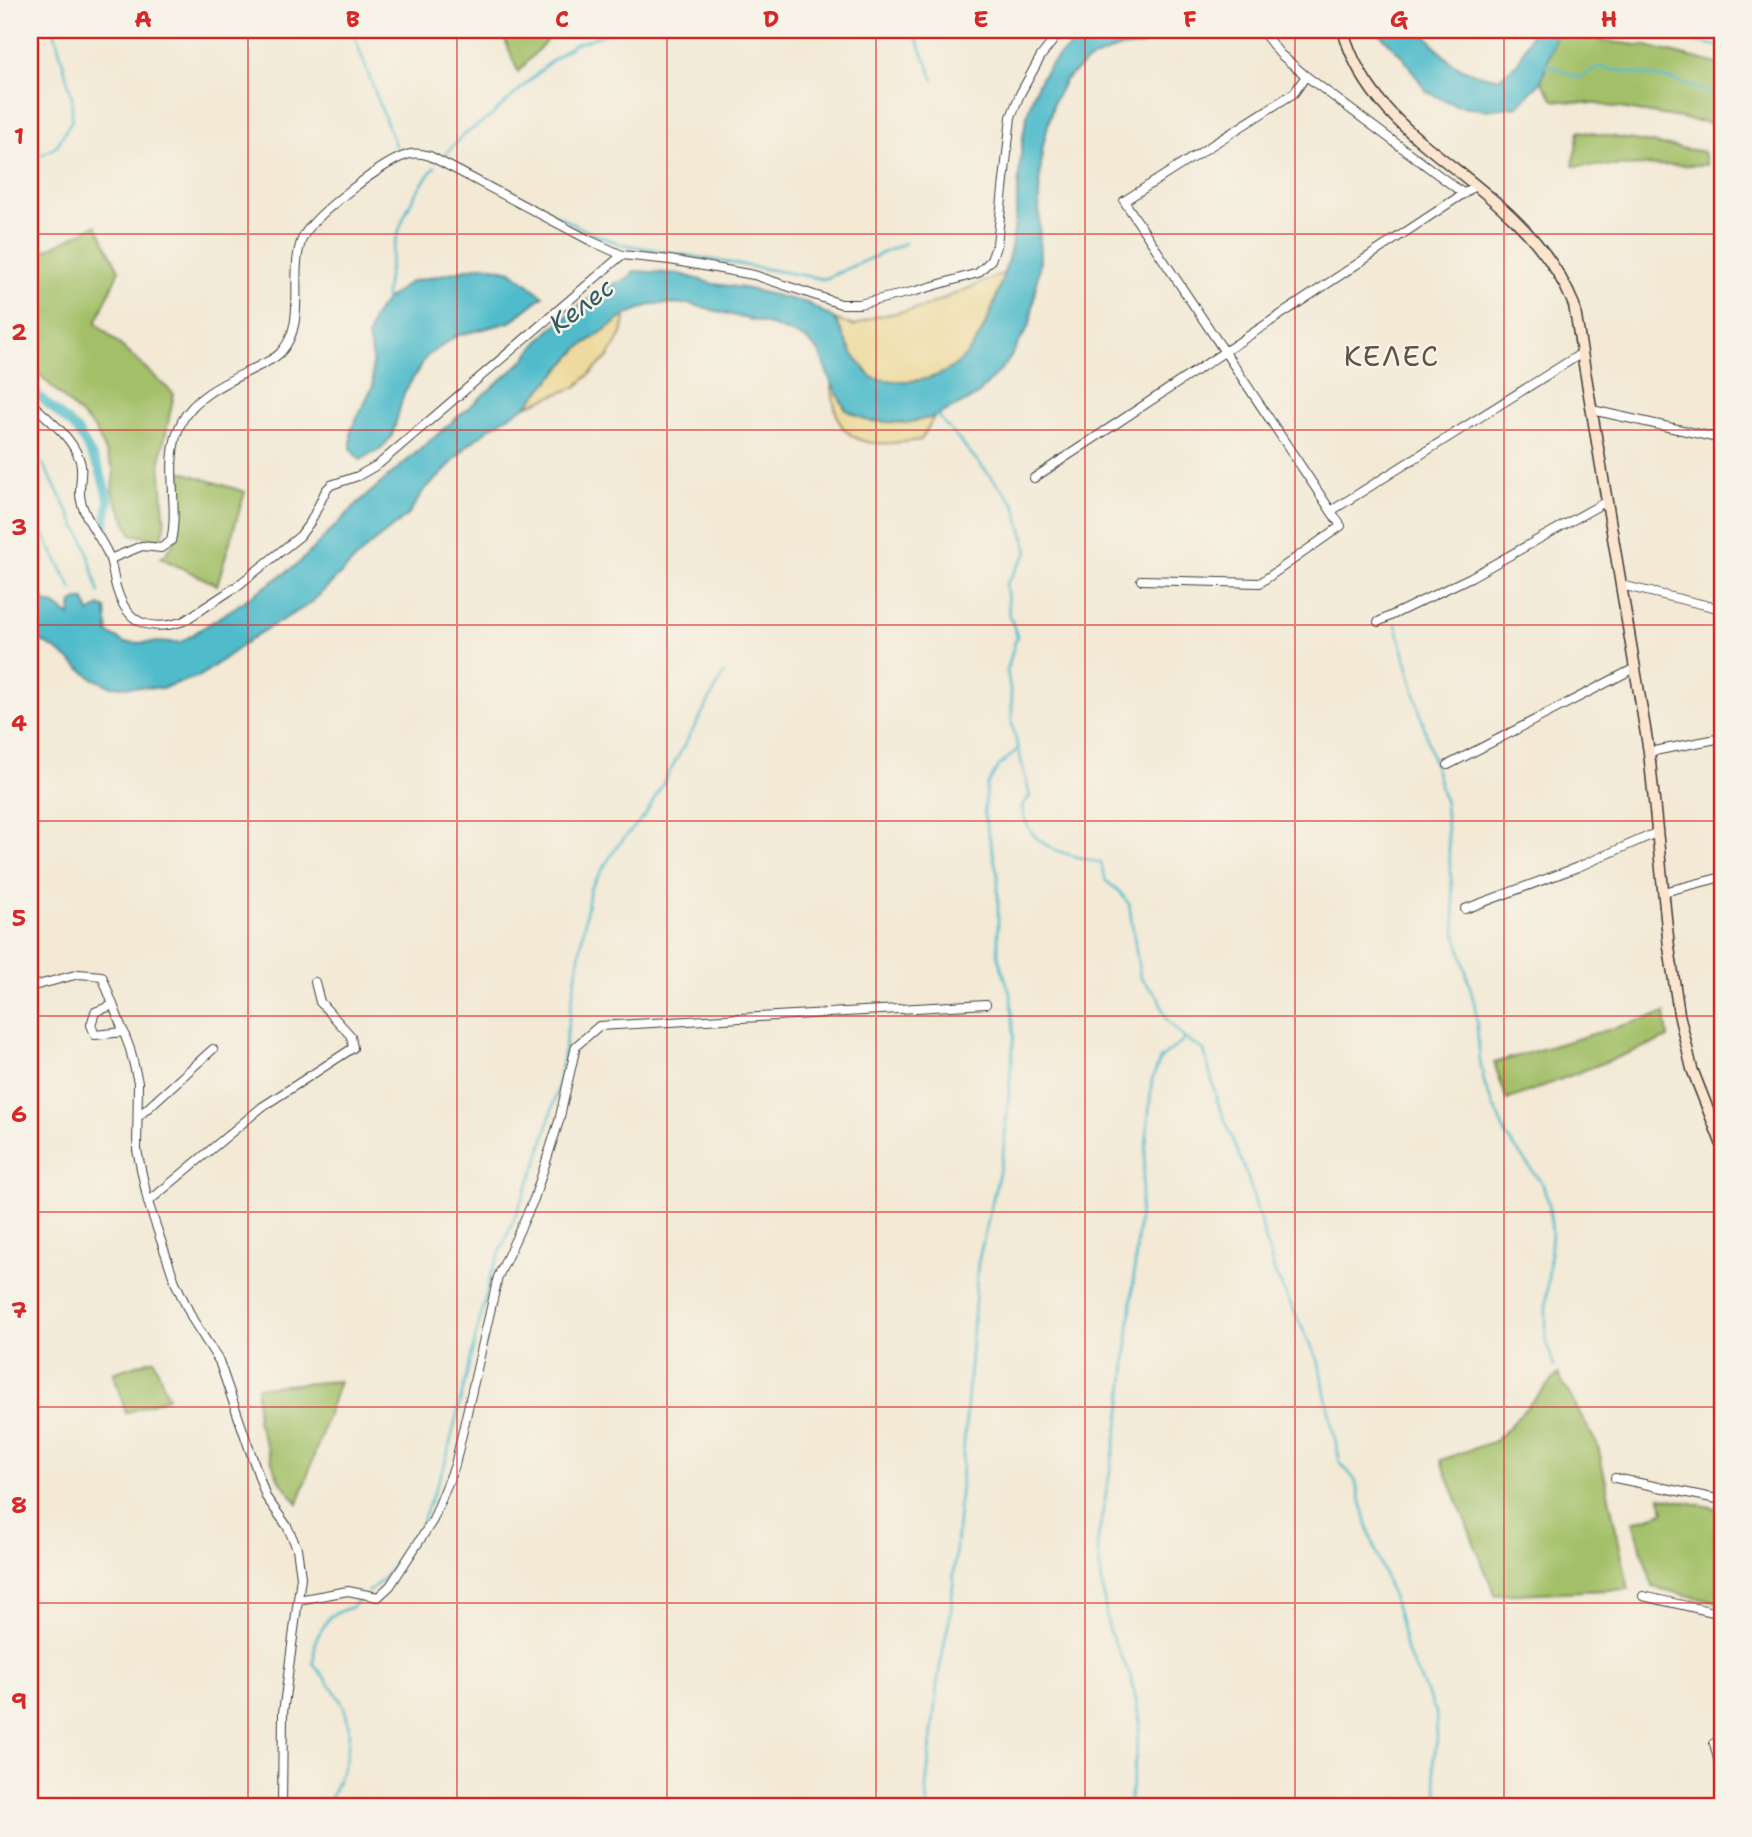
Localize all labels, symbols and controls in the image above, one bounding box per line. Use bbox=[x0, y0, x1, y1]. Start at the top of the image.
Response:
text: A bbox=[134, 4, 152, 34]
text: B bbox=[346, 4, 360, 34]
text: C bbox=[555, 4, 569, 34]
text: D bbox=[763, 4, 779, 34]
text: E bbox=[973, 4, 989, 34]
text: F bbox=[1183, 4, 1197, 34]
text: G bbox=[1390, 4, 1409, 34]
text: H bbox=[1601, 4, 1617, 34]
text: 1 bbox=[14, 121, 24, 151]
water label: Келес bbox=[541, 269, 621, 341]
text: 2 bbox=[11, 317, 27, 347]
district label: КЕЛЕС bbox=[1344, 337, 1440, 375]
text: 3 bbox=[11, 512, 27, 542]
text: 4 bbox=[11, 708, 27, 738]
text: 5 bbox=[12, 903, 26, 933]
text: 6 bbox=[11, 1099, 27, 1129]
text: 7 bbox=[11, 1295, 27, 1325]
text: 8 bbox=[11, 1490, 27, 1520]
text: 9 bbox=[11, 1686, 27, 1716]

